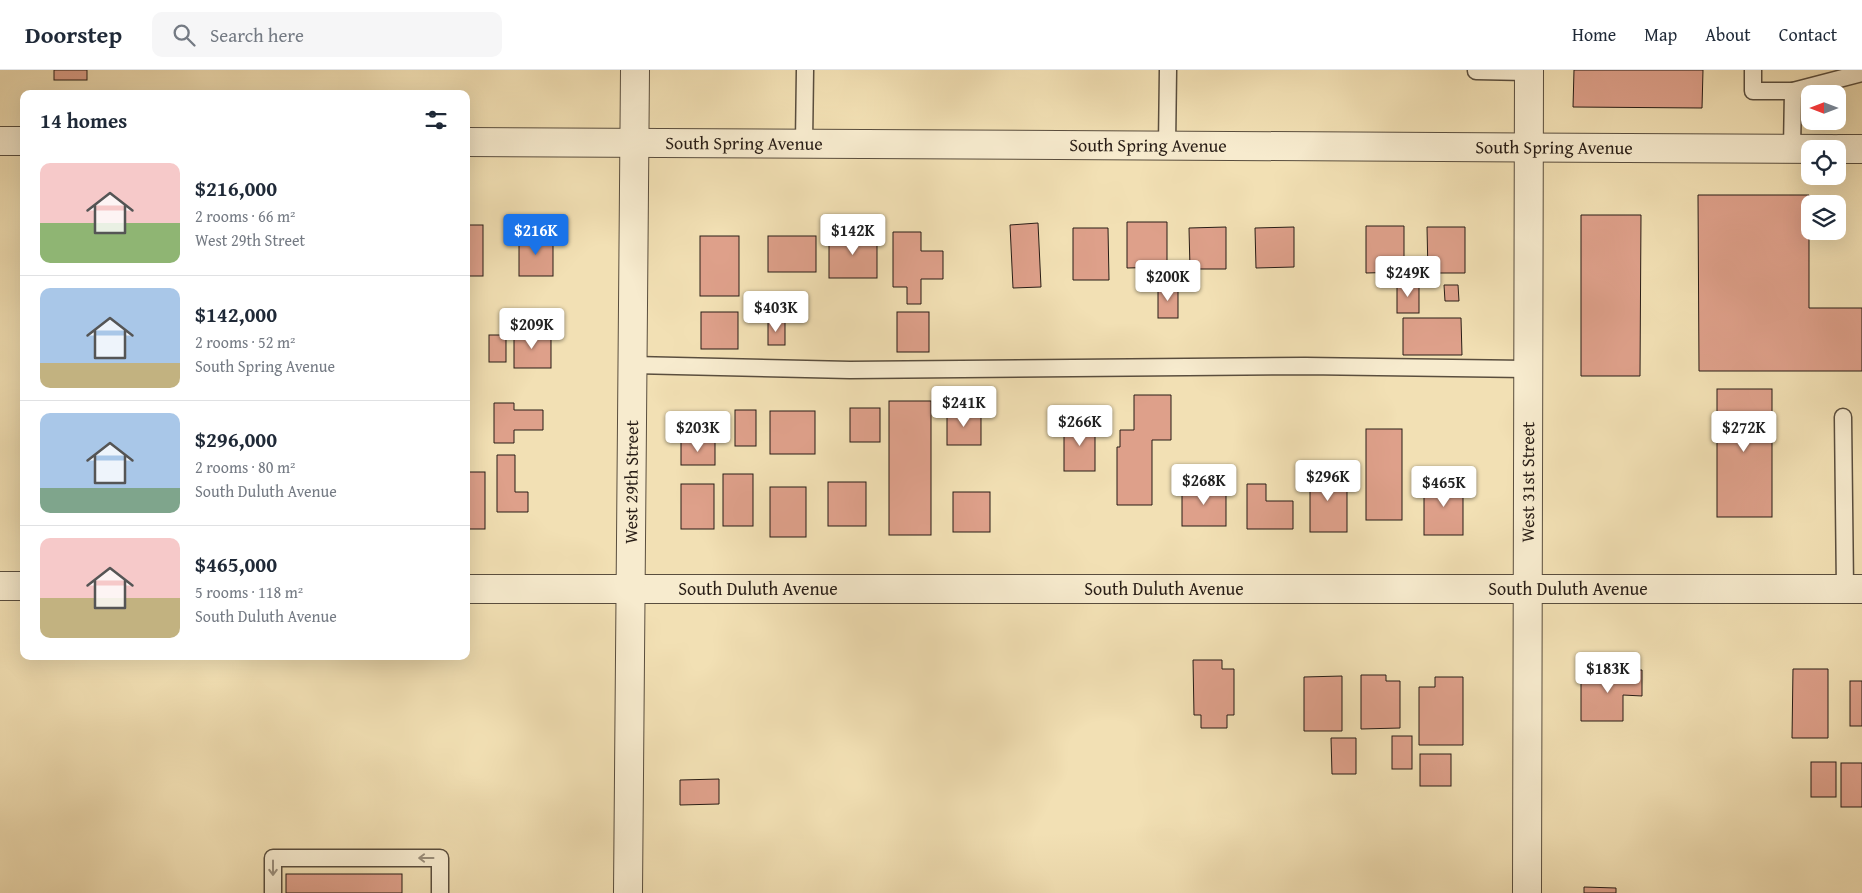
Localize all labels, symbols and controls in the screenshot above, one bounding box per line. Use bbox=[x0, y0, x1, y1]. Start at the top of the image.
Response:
search box bbox=[152, 12, 502, 57]
text: Doorstep bbox=[25, 17, 122, 52]
icon: search bbox=[170, 21, 198, 49]
text: Search here bbox=[210, 21, 304, 49]
text: Home bbox=[1572, 21, 1616, 48]
text: Map bbox=[1644, 21, 1677, 48]
text: About bbox=[1705, 21, 1751, 48]
text: Contact bbox=[1779, 21, 1837, 48]
north arrow bbox=[1801, 85, 1846, 130]
map controls bbox=[1801, 85, 1846, 240]
text: 14 homes bbox=[40, 105, 127, 136]
icon: filters bbox=[422, 106, 450, 134]
street label: South Spring Avenue bbox=[665, 129, 823, 157]
street label: South Spring Avenue bbox=[1069, 131, 1227, 159]
street label: South Spring Avenue bbox=[1475, 133, 1633, 161]
button: locate bbox=[1801, 140, 1846, 185]
text: $216,000 bbox=[195, 173, 277, 204]
icon: home bbox=[80, 183, 140, 243]
button: layers bbox=[1801, 195, 1846, 240]
text: 2 rooms · 66 m² bbox=[195, 204, 295, 228]
pin: $216K bbox=[501, 214, 571, 256]
pin: $142K bbox=[818, 214, 888, 256]
text: $216K bbox=[514, 218, 558, 242]
text: $142K bbox=[831, 218, 875, 242]
text: West 29th Street bbox=[195, 228, 305, 252]
pin: $249K bbox=[1373, 256, 1443, 298]
pin: $200K bbox=[1133, 260, 1203, 302]
text: $249K bbox=[1386, 260, 1430, 284]
text: $200K bbox=[1146, 264, 1190, 288]
pin: $403K bbox=[741, 290, 811, 333]
text: $403K bbox=[754, 295, 798, 319]
text: $142,000 bbox=[195, 299, 277, 330]
icon: home bbox=[80, 308, 140, 368]
pin: $209K bbox=[497, 308, 567, 350]
text: $209K bbox=[510, 312, 554, 336]
text: 2 rooms · 52 m² bbox=[195, 330, 295, 354]
text: South Spring Avenue bbox=[195, 354, 335, 378]
pin: $241K bbox=[929, 386, 999, 428]
text: $241K bbox=[942, 390, 986, 414]
pin: $266K bbox=[1045, 404, 1115, 447]
text: $266K bbox=[1058, 409, 1102, 433]
pin: $203K bbox=[663, 410, 733, 453]
pin: $272K bbox=[1709, 410, 1779, 453]
text: $203K bbox=[676, 415, 720, 439]
text: $272K bbox=[1722, 415, 1766, 439]
street label: West 29th Street bbox=[617, 419, 645, 544]
street label: West 31st Street bbox=[1514, 421, 1541, 543]
text: $296,000 bbox=[195, 424, 277, 455]
icon: home bbox=[80, 433, 140, 493]
text: 2 rooms · 80 m² bbox=[195, 455, 295, 479]
pin: $296K bbox=[1293, 460, 1363, 502]
pin: $268K bbox=[1169, 464, 1239, 506]
text: $296K bbox=[1306, 464, 1350, 488]
pin: $465K bbox=[1409, 466, 1479, 508]
text: $268K bbox=[1182, 468, 1226, 492]
text: $465K bbox=[1422, 470, 1466, 494]
text: South Duluth Avenue bbox=[195, 479, 337, 503]
text: $465,000 bbox=[195, 549, 277, 580]
icon: home bbox=[80, 558, 140, 618]
street label: South Duluth Avenue bbox=[678, 575, 838, 602]
street label: South Duluth Avenue bbox=[1084, 575, 1244, 602]
street label: South Duluth Avenue bbox=[1488, 575, 1648, 602]
text: 5 rooms · 118 m² bbox=[195, 580, 303, 604]
text: South Duluth Avenue bbox=[195, 604, 337, 628]
pin: $183K bbox=[1573, 652, 1643, 694]
text: $183K bbox=[1586, 656, 1630, 680]
one-way arrow bbox=[418, 853, 434, 863]
one-way arrow bbox=[268, 859, 278, 875]

